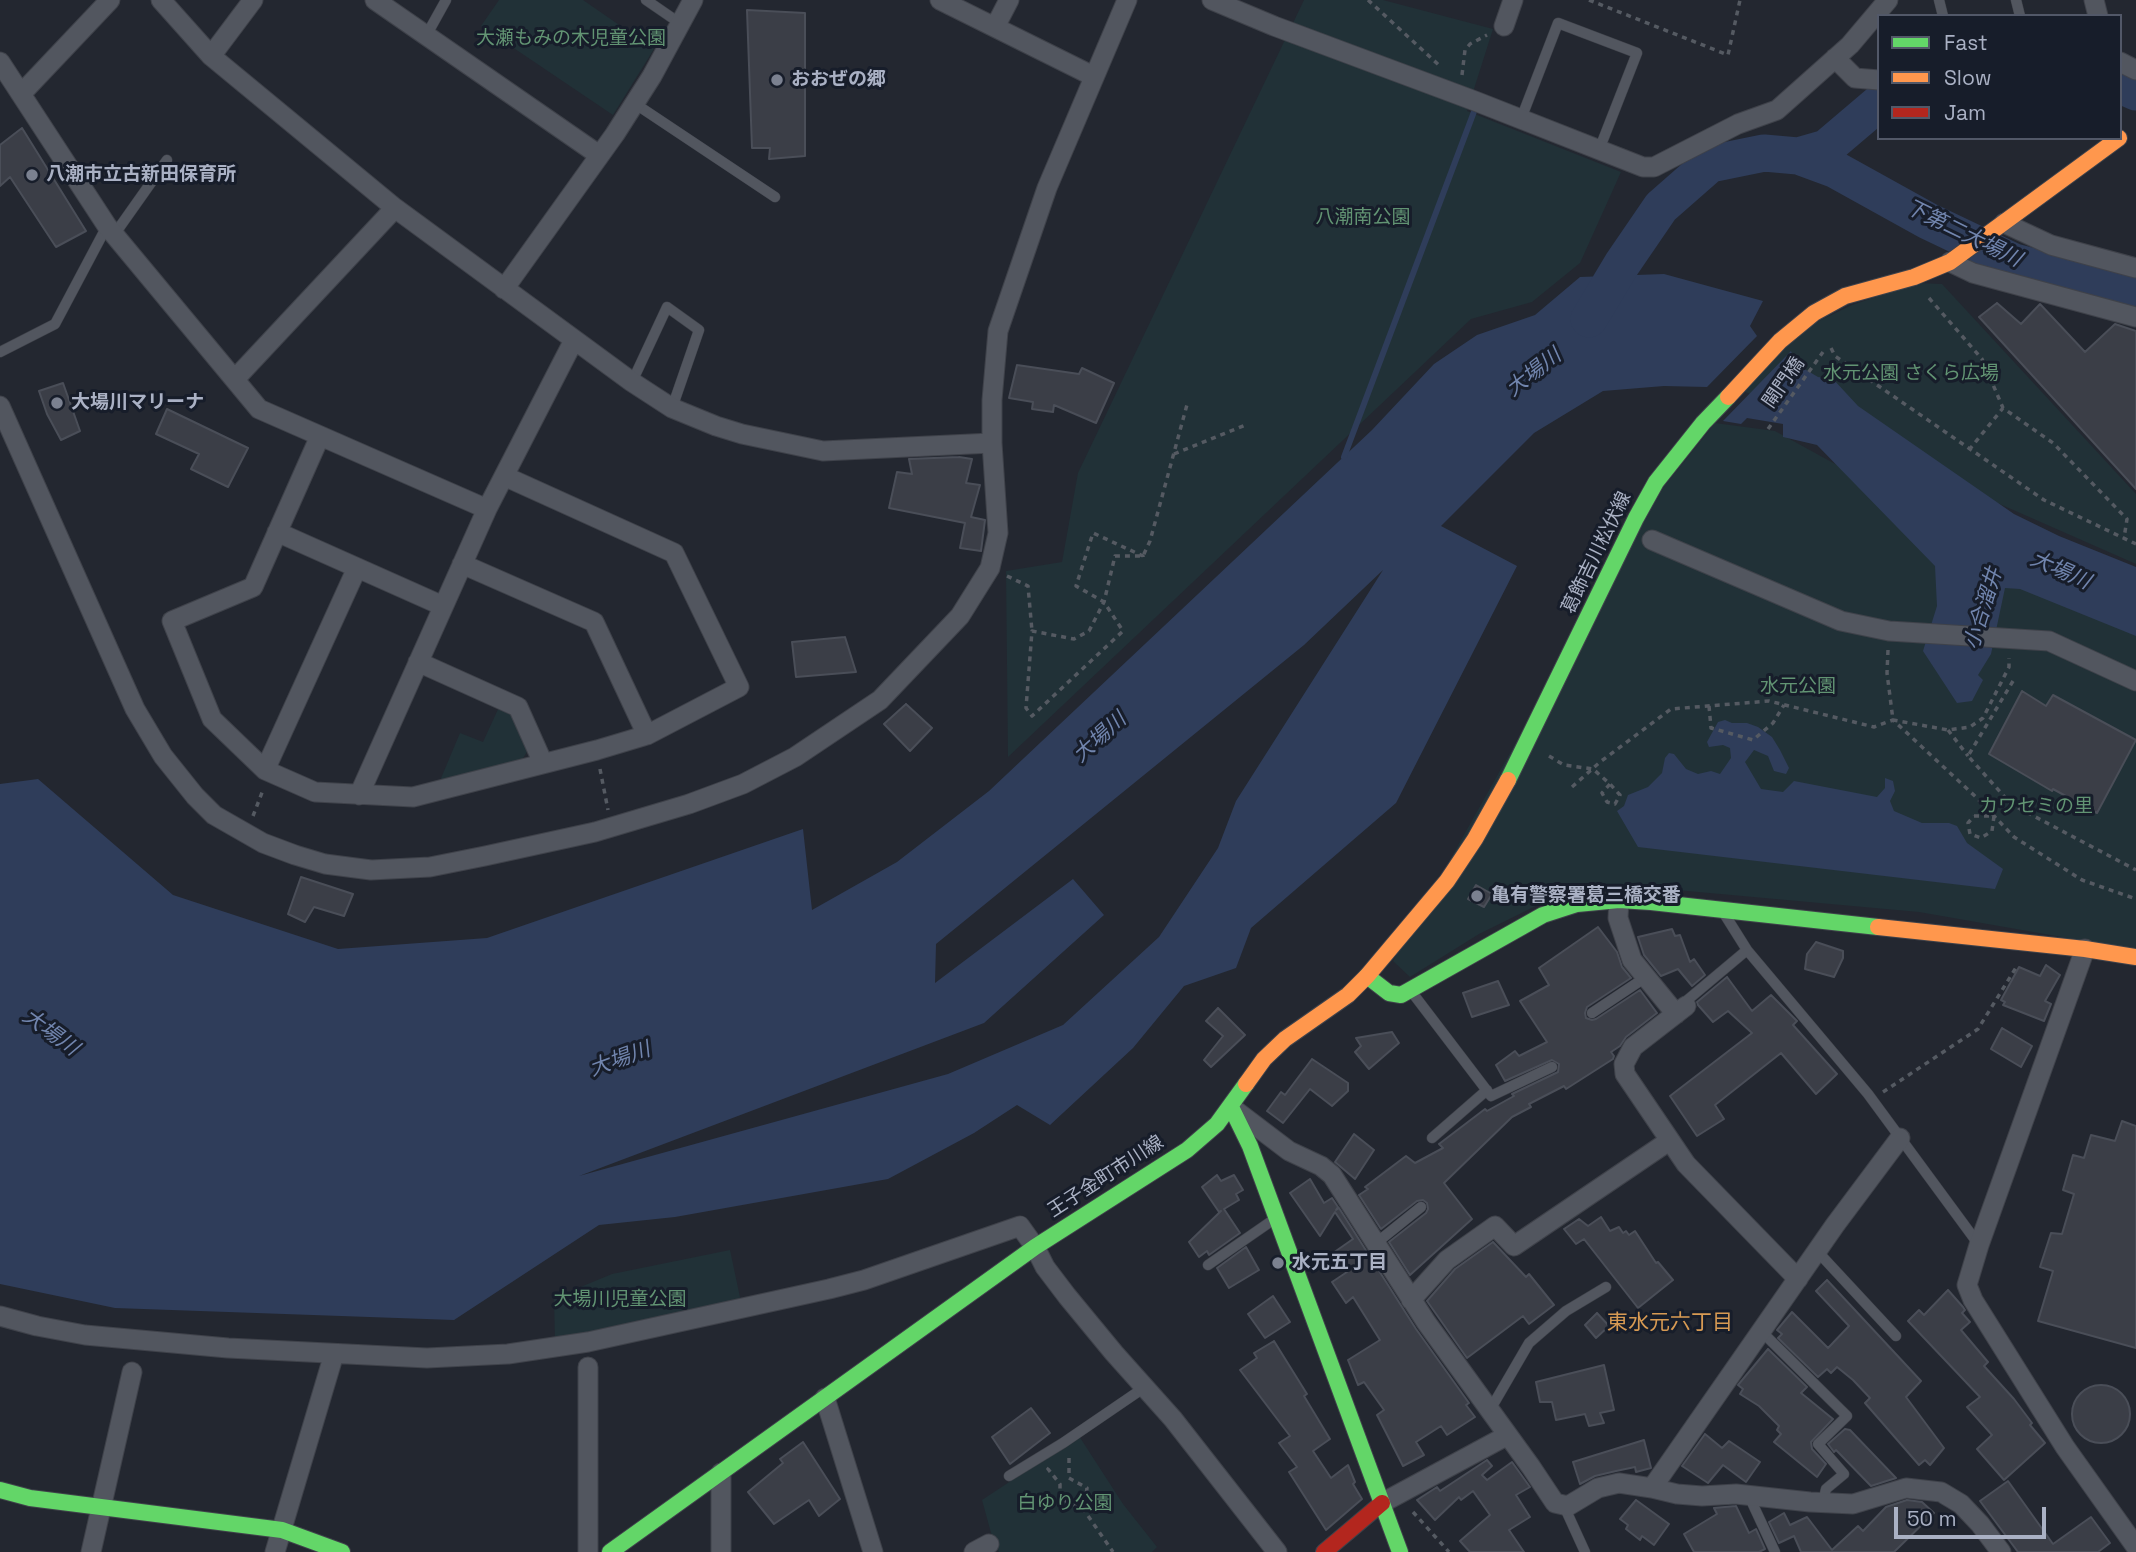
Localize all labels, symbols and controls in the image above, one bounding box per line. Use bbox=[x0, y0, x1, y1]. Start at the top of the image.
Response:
legend bbox=[1877, 14, 2122, 140]
park label: 大瀬もみの木児童公園 bbox=[476, 28, 666, 50]
text: Fast bbox=[1944, 29, 1988, 56]
text: Slow bbox=[1944, 64, 1992, 91]
place label: おおぜの郷 bbox=[791, 69, 886, 91]
marker: おおぜの郷 bbox=[769, 72, 785, 88]
text: Jam bbox=[1944, 99, 1986, 126]
place label: 八潮市立古新田保育所 bbox=[46, 164, 236, 186]
marker: 八潮市立古新田保育所 bbox=[24, 167, 40, 183]
water label: 下第二大場川 bbox=[1901, 195, 2025, 273]
park label: 八潮南公園 bbox=[1316, 207, 1410, 229]
water label: 大場川 bbox=[1501, 344, 1567, 402]
street label: 閘門橋 bbox=[1758, 353, 1810, 413]
park label: 水元公園 さくら広場 bbox=[1823, 363, 1999, 385]
place label: 大場川マリーナ bbox=[71, 392, 204, 414]
marker: 大場川マリーナ bbox=[49, 395, 65, 411]
street label: 葛飾吉川松伏線 bbox=[1558, 488, 1636, 618]
water label: 大場川 bbox=[2026, 547, 2094, 595]
water label: 小合溜井 bbox=[1960, 565, 2008, 653]
park label: 水元公園 bbox=[1760, 676, 1836, 698]
water label: 大場川 bbox=[1068, 708, 1132, 768]
park label: カワセミの里 bbox=[1979, 796, 2093, 818]
place label: 亀有警察署葛三橋交番 bbox=[1491, 885, 1681, 907]
marker: 亀有警察署葛三橋交番 bbox=[1469, 888, 1485, 904]
water label: 大場川 bbox=[17, 1004, 83, 1062]
water label: 大場川 bbox=[586, 1037, 654, 1083]
street label: 王子金町市川線 bbox=[1044, 1131, 1168, 1223]
place label: 水元五丁目 bbox=[1292, 1252, 1387, 1274]
marker: 水元五丁目 bbox=[1270, 1255, 1286, 1271]
park label: 大場川児童公園 bbox=[554, 1289, 686, 1311]
district label: 東水元六丁目 bbox=[1607, 1310, 1733, 1336]
scale bar bbox=[1898, 1492, 2050, 1536]
park label: 白ゆり公園 bbox=[1018, 1493, 1112, 1515]
text: 50 m bbox=[1907, 1505, 1957, 1532]

